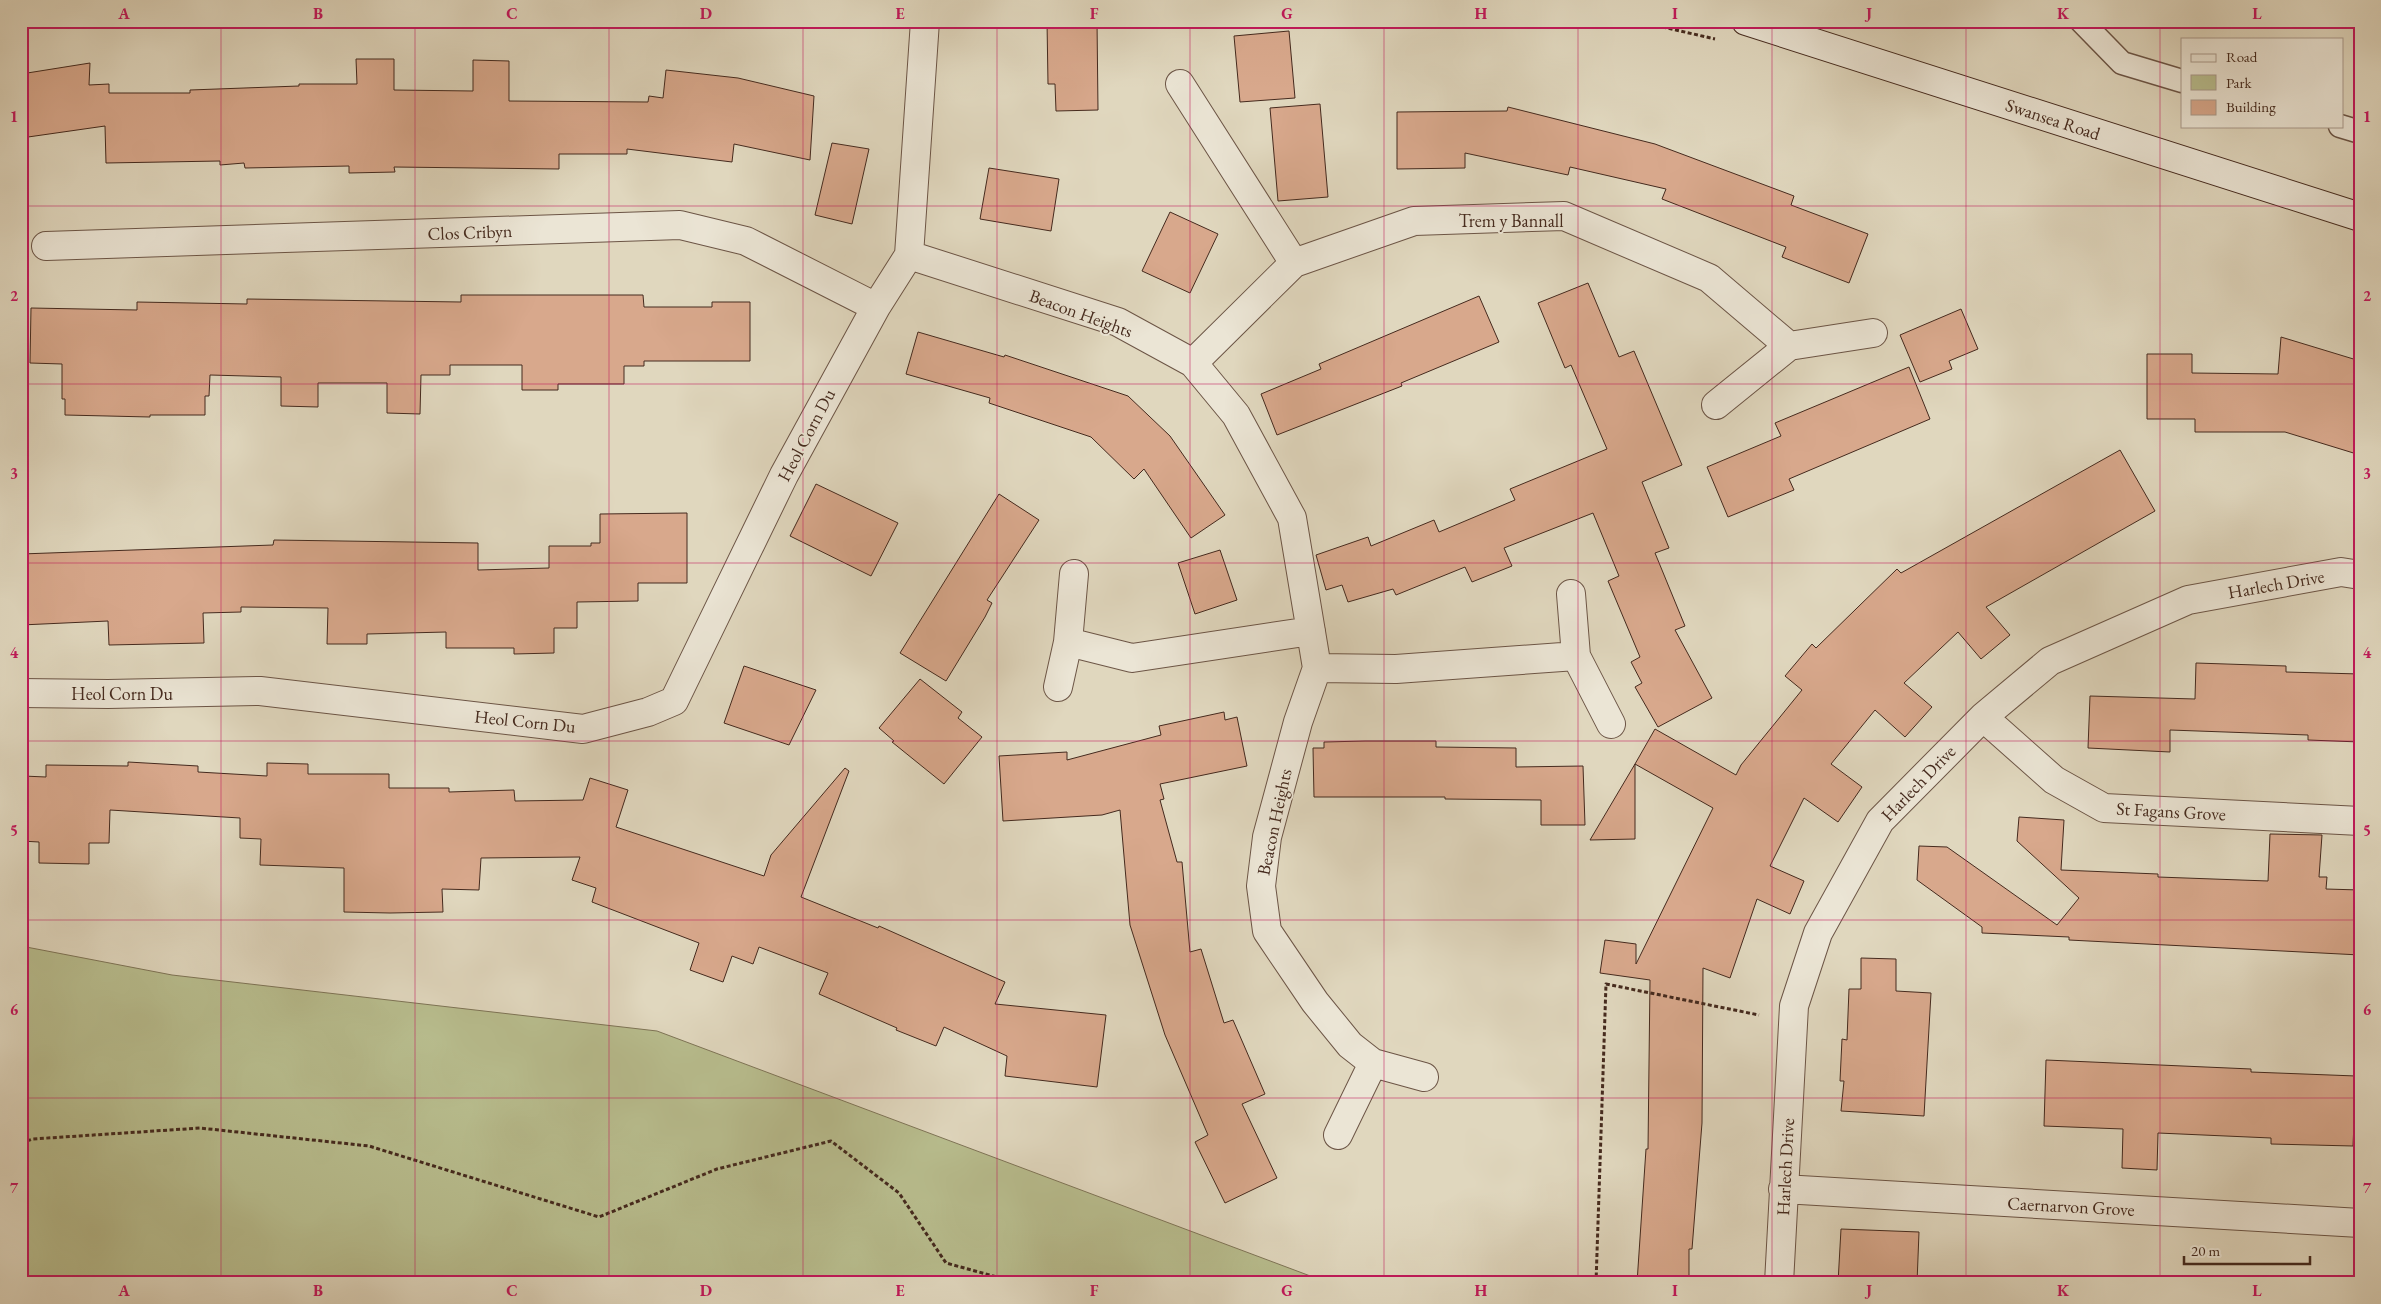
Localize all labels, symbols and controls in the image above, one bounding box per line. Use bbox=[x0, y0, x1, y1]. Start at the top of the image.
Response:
text: A bbox=[117, 3, 130, 24]
text: B bbox=[313, 3, 323, 24]
text: C bbox=[506, 3, 518, 24]
text: D bbox=[700, 3, 712, 24]
text: E bbox=[895, 3, 905, 24]
text: F bbox=[1090, 3, 1099, 24]
text: G bbox=[1281, 3, 1293, 24]
text: H bbox=[1475, 3, 1488, 24]
text: I bbox=[1672, 3, 1678, 24]
text: J bbox=[1864, 3, 1872, 24]
text: K bbox=[2057, 3, 2070, 24]
text: L bbox=[2252, 3, 2262, 24]
legend bbox=[2181, 38, 2344, 128]
text: Road bbox=[2226, 47, 2258, 66]
text: Park bbox=[2226, 73, 2253, 92]
street label: Swansea Road bbox=[2003, 93, 2104, 145]
text: Building bbox=[2226, 97, 2276, 116]
text: 1 bbox=[10, 106, 18, 127]
text: 1 bbox=[2363, 106, 2371, 127]
street label: Trem y Bannall bbox=[1459, 209, 1563, 232]
street label: Clos Cribyn bbox=[427, 219, 513, 245]
street label: Beacon Heights bbox=[1026, 284, 1136, 342]
text: 2 bbox=[10, 285, 19, 306]
text: 2 bbox=[2363, 285, 2372, 306]
street label: Heol Corn Du bbox=[772, 384, 840, 485]
text: 3 bbox=[10, 463, 18, 484]
text: 3 bbox=[2363, 463, 2371, 484]
street label: Harlech Drive bbox=[2226, 564, 2326, 604]
text: 4 bbox=[10, 642, 19, 663]
text: 4 bbox=[2363, 642, 2372, 663]
street label: Heol Corn Du bbox=[71, 682, 173, 705]
street label: Heol Corn Du bbox=[473, 704, 577, 738]
street label: Harlech Drive bbox=[1876, 740, 1960, 826]
street label: Beacon Heights bbox=[1251, 766, 1297, 877]
street label: St Fagans Grove bbox=[2116, 797, 2226, 825]
text: 5 bbox=[10, 820, 18, 841]
text: 5 bbox=[2363, 820, 2371, 841]
text: 6 bbox=[10, 999, 19, 1020]
text: 6 bbox=[2363, 999, 2372, 1020]
street label: Harlech Drive bbox=[1771, 1118, 1799, 1216]
text: 7 bbox=[10, 1177, 19, 1198]
text: 7 bbox=[2363, 1177, 2372, 1198]
street label: Caernarvon Grove bbox=[2007, 1191, 2135, 1221]
scale bar bbox=[2184, 1234, 2310, 1266]
text: 20 m bbox=[2191, 1241, 2220, 1260]
text: A bbox=[117, 1280, 130, 1301]
text: B bbox=[313, 1280, 323, 1301]
text: C bbox=[506, 1280, 518, 1301]
text: D bbox=[700, 1280, 712, 1301]
text: E bbox=[895, 1280, 905, 1301]
text: F bbox=[1090, 1280, 1099, 1301]
text: G bbox=[1281, 1280, 1293, 1301]
text: H bbox=[1475, 1280, 1488, 1301]
text: I bbox=[1672, 1280, 1678, 1301]
text: J bbox=[1864, 1280, 1872, 1301]
text: K bbox=[2057, 1280, 2070, 1301]
text: L bbox=[2252, 1280, 2262, 1301]

